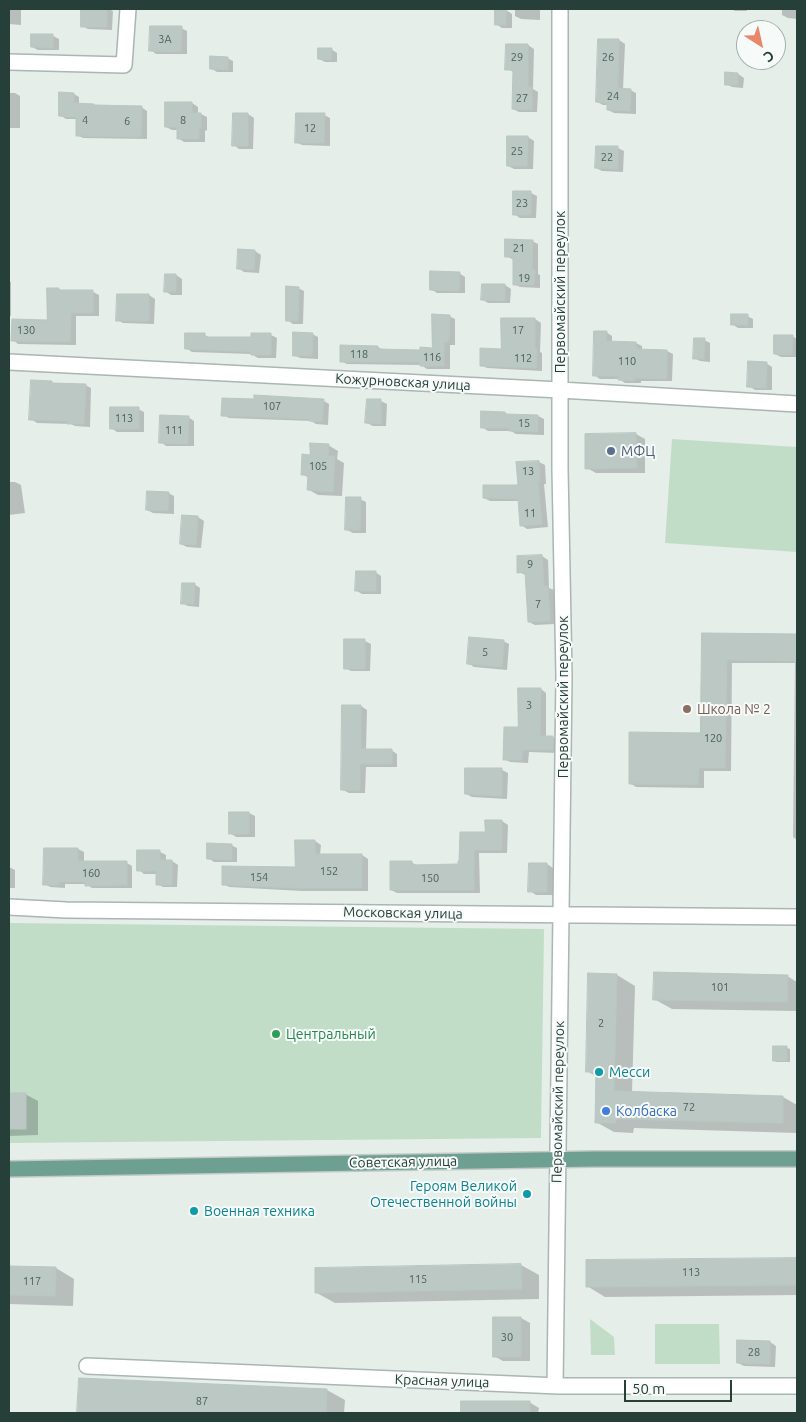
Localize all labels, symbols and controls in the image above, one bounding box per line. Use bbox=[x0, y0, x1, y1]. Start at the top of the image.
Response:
north arrow bbox=[736, 20, 786, 70]
house number: 3А bbox=[158, 32, 172, 46]
text: С bbox=[761, 47, 777, 66]
house number: 29 bbox=[511, 50, 523, 64]
house number: 26 bbox=[602, 50, 614, 64]
house number: 24 bbox=[607, 89, 619, 103]
house number: 27 bbox=[516, 91, 528, 105]
house number: 4 bbox=[82, 113, 88, 127]
house number: 8 bbox=[180, 113, 186, 127]
house number: 6 bbox=[124, 114, 130, 128]
house number: 12 bbox=[304, 121, 316, 135]
house number: 25 bbox=[511, 144, 523, 158]
house number: 22 bbox=[601, 150, 613, 164]
house number: 23 bbox=[516, 196, 528, 210]
street label: Первомайский переулок bbox=[552, 211, 568, 373]
house number: 21 bbox=[513, 241, 525, 255]
house number: 19 bbox=[518, 271, 530, 285]
house number: 130 bbox=[17, 323, 35, 337]
house number: 17 bbox=[512, 323, 524, 337]
house number: 118 bbox=[350, 347, 368, 361]
house number: 116 bbox=[423, 350, 441, 364]
house number: 112 bbox=[514, 351, 532, 365]
house number: 110 bbox=[618, 354, 636, 368]
street label: Кожурновская улица bbox=[335, 370, 471, 394]
house number: 107 bbox=[263, 399, 281, 413]
house number: 113 bbox=[115, 411, 133, 425]
house number: 15 bbox=[518, 416, 530, 430]
house number: 111 bbox=[165, 423, 183, 437]
place label: МФЦ bbox=[621, 443, 655, 459]
marker: МФЦ bbox=[605, 445, 617, 457]
house number: 105 bbox=[309, 459, 327, 473]
house number: 13 bbox=[522, 464, 534, 478]
house number: 11 bbox=[524, 506, 536, 520]
house number: 9 bbox=[527, 557, 533, 571]
house number: 7 bbox=[535, 597, 541, 611]
street label: Первомайский переулок bbox=[555, 616, 571, 778]
house number: 5 bbox=[482, 645, 488, 659]
house number: 3 bbox=[526, 698, 532, 712]
place label: Школа № 2 bbox=[697, 701, 771, 717]
marker: Школа № 2 bbox=[681, 703, 693, 715]
house number: 120 bbox=[704, 731, 722, 745]
house number: 152 bbox=[320, 864, 338, 878]
house number: 160 bbox=[82, 866, 100, 880]
house number: 154 bbox=[250, 870, 268, 884]
house number: 150 bbox=[421, 871, 439, 885]
street label: Московская улица bbox=[343, 904, 463, 922]
house number: 101 bbox=[711, 980, 729, 994]
house number: 2 bbox=[598, 1016, 604, 1030]
street label: Первомайский переулок bbox=[548, 1021, 568, 1183]
place label: Центральный bbox=[286, 1026, 376, 1042]
marker: Центральный bbox=[270, 1028, 282, 1040]
place label: Месси bbox=[609, 1064, 650, 1080]
marker: Месси bbox=[593, 1066, 605, 1078]
house number: 72 bbox=[683, 1100, 695, 1114]
place label: Колбаска bbox=[616, 1103, 677, 1119]
marker: Колбаска bbox=[600, 1105, 612, 1117]
street label: Советская улица bbox=[349, 1153, 457, 1171]
place label: Героям Великой Отечественной войны bbox=[370, 1178, 517, 1210]
marker: Героям Великой Отечественной войны bbox=[521, 1188, 533, 1200]
place label: Военная техника bbox=[204, 1203, 315, 1219]
marker: Военная техника bbox=[188, 1205, 200, 1217]
house number: 113 bbox=[682, 1265, 700, 1279]
house number: 115 bbox=[409, 1272, 427, 1286]
house number: 117 bbox=[23, 1274, 41, 1288]
house number: 30 bbox=[501, 1330, 513, 1344]
house number: 28 bbox=[748, 1345, 760, 1359]
scale bar bbox=[626, 1370, 734, 1402]
street label: Красная улица bbox=[394, 1371, 490, 1391]
text: 50 m bbox=[632, 1380, 665, 1397]
house number: 87 bbox=[196, 1394, 208, 1408]

